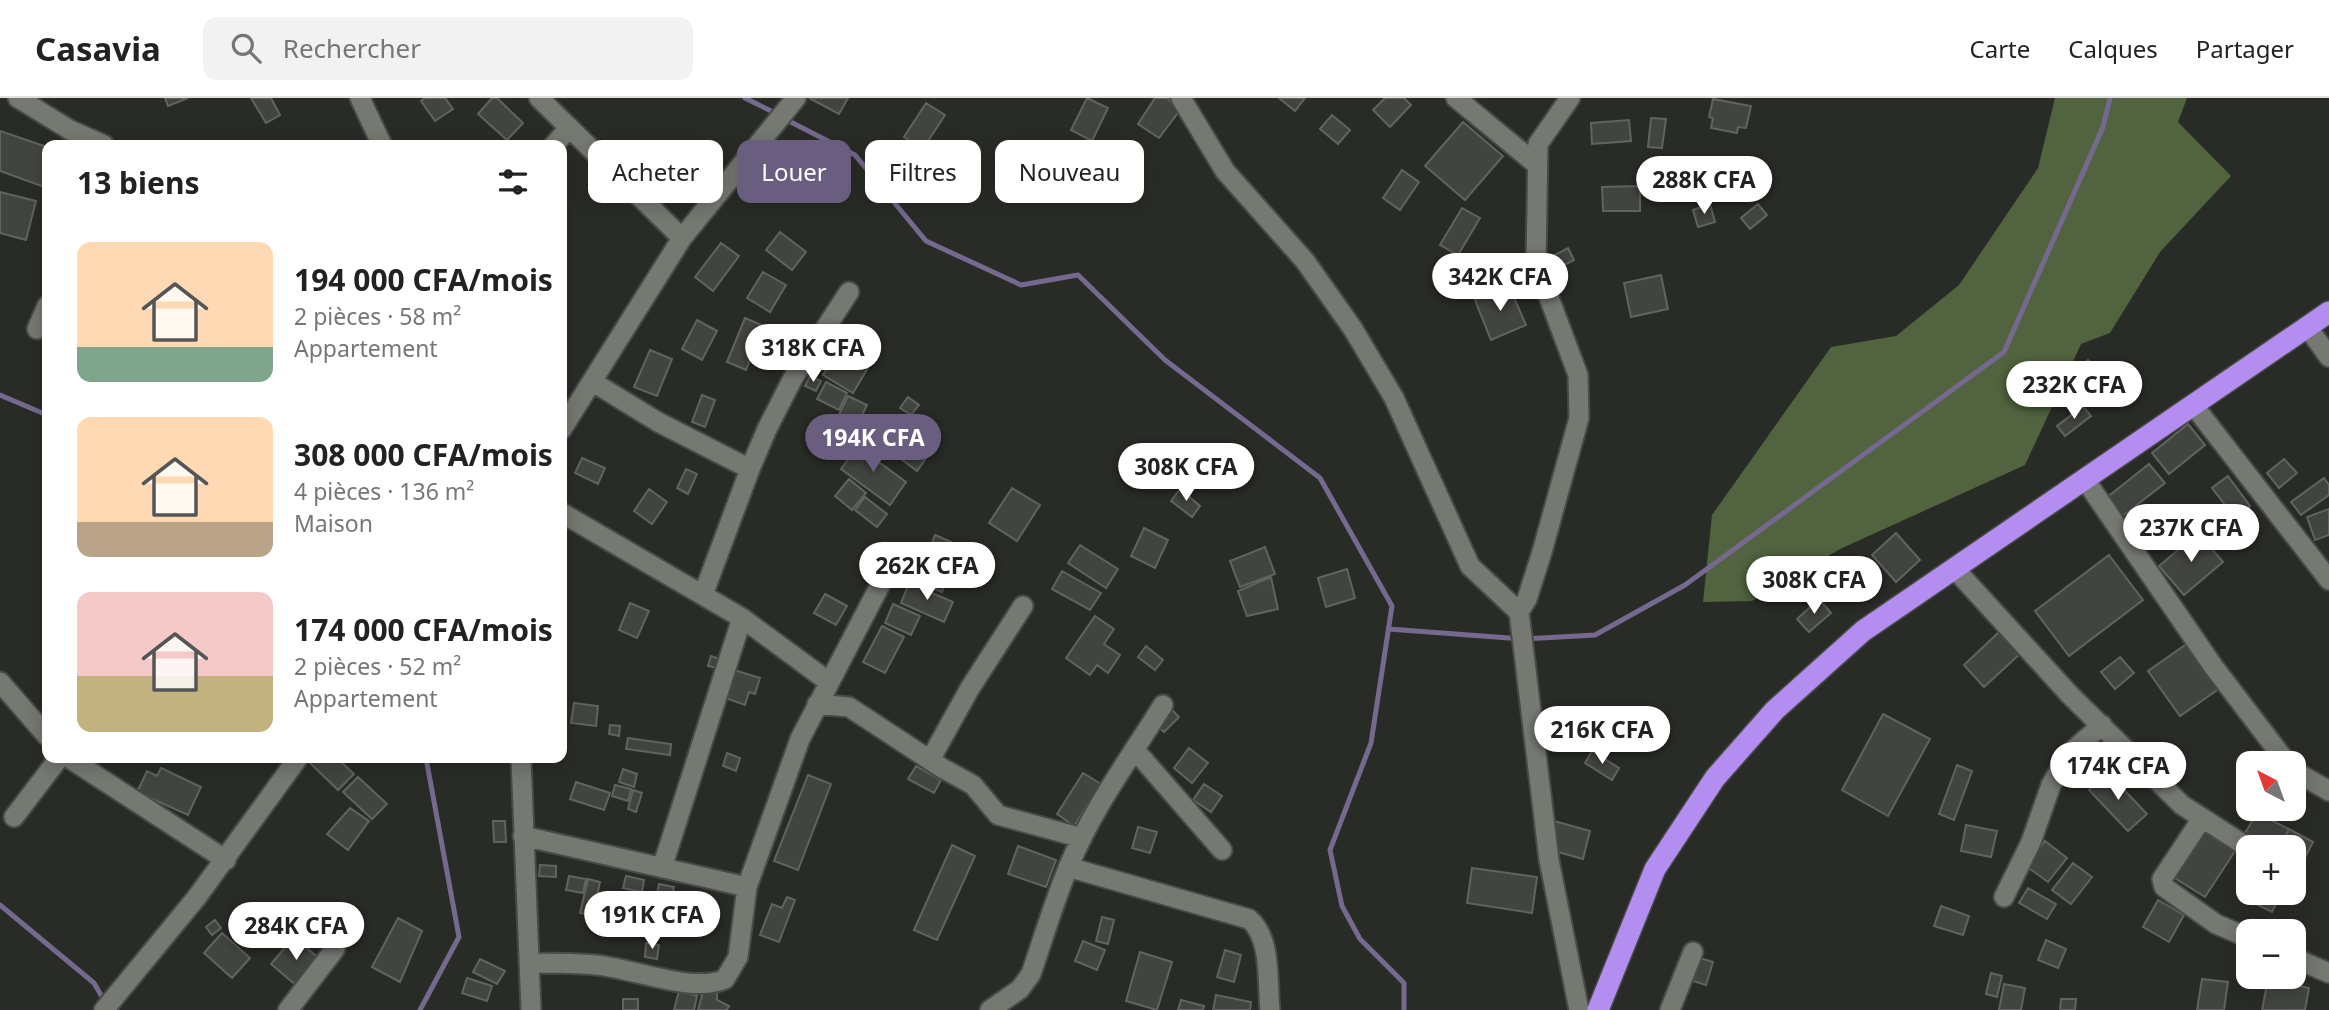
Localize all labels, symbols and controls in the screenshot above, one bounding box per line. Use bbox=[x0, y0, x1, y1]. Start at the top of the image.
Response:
search box bbox=[203, 17, 693, 80]
text: Casavia bbox=[35, 26, 161, 71]
icon: search bbox=[227, 29, 265, 67]
text: Rechercher bbox=[283, 30, 421, 66]
text: Carte bbox=[1970, 32, 2030, 65]
text: Calques bbox=[2068, 32, 2158, 65]
text: Partager bbox=[2196, 32, 2294, 65]
chip: Acheter bbox=[588, 140, 723, 203]
chip: Louer bbox=[737, 140, 851, 203]
chip: Filtres bbox=[865, 140, 981, 203]
chip: Nouveau bbox=[995, 140, 1144, 203]
pin: 288K CFA bbox=[1632, 156, 1776, 216]
text: 13 biens bbox=[77, 162, 200, 203]
icon: filters bbox=[494, 163, 532, 201]
text: 288K CFA bbox=[1652, 163, 1756, 195]
pin: 342K CFA bbox=[1428, 254, 1572, 313]
text: 194 000 CFA/mois bbox=[294, 259, 553, 300]
text: 342K CFA bbox=[1448, 260, 1552, 292]
icon: home bbox=[133, 270, 217, 354]
text: 2 pièces · 58 m² bbox=[294, 300, 461, 332]
pin: 318K CFA bbox=[741, 324, 885, 384]
text: 318K CFA bbox=[761, 331, 865, 363]
text: Appartement bbox=[294, 332, 438, 364]
pin: 232K CFA bbox=[2002, 362, 2146, 421]
text: 232K CFA bbox=[2022, 368, 2126, 400]
pin: 194K CFA bbox=[801, 414, 945, 474]
text: 194K CFA bbox=[821, 421, 925, 453]
text: 308 000 CFA/mois bbox=[294, 434, 553, 475]
pin: 308K CFA bbox=[1114, 444, 1258, 503]
icon: home bbox=[133, 445, 217, 529]
text: 308K CFA bbox=[1134, 450, 1238, 482]
text: 4 pièces · 136 m² bbox=[294, 475, 474, 507]
pin: 237K CFA bbox=[2119, 504, 2263, 564]
text: Maison bbox=[294, 507, 373, 539]
text: 237K CFA bbox=[2139, 511, 2243, 543]
pin: 262K CFA bbox=[855, 542, 999, 602]
text: 262K CFA bbox=[875, 549, 979, 581]
pin: 308K CFA bbox=[1742, 556, 1886, 616]
text: 308K CFA bbox=[1762, 563, 1866, 595]
text: 174 000 CFA/mois bbox=[294, 609, 553, 650]
icon: home bbox=[133, 620, 217, 704]
text: 2 pièces · 52 m² bbox=[294, 650, 461, 682]
text: Appartement bbox=[294, 682, 438, 714]
pin: 216K CFA bbox=[1530, 706, 1674, 766]
text: 216K CFA bbox=[1550, 713, 1654, 745]
pin: 174K CFA bbox=[2046, 742, 2190, 802]
text: 174K CFA bbox=[2066, 749, 2170, 781]
north arrow bbox=[2236, 751, 2306, 821]
map controls bbox=[2236, 751, 2306, 989]
button: + bbox=[2236, 835, 2306, 905]
pin: 191K CFA bbox=[580, 892, 724, 951]
text: 191K CFA bbox=[600, 898, 704, 930]
pin: 284K CFA bbox=[224, 902, 368, 962]
text: 284K CFA bbox=[244, 909, 348, 941]
button: − bbox=[2236, 919, 2306, 989]

